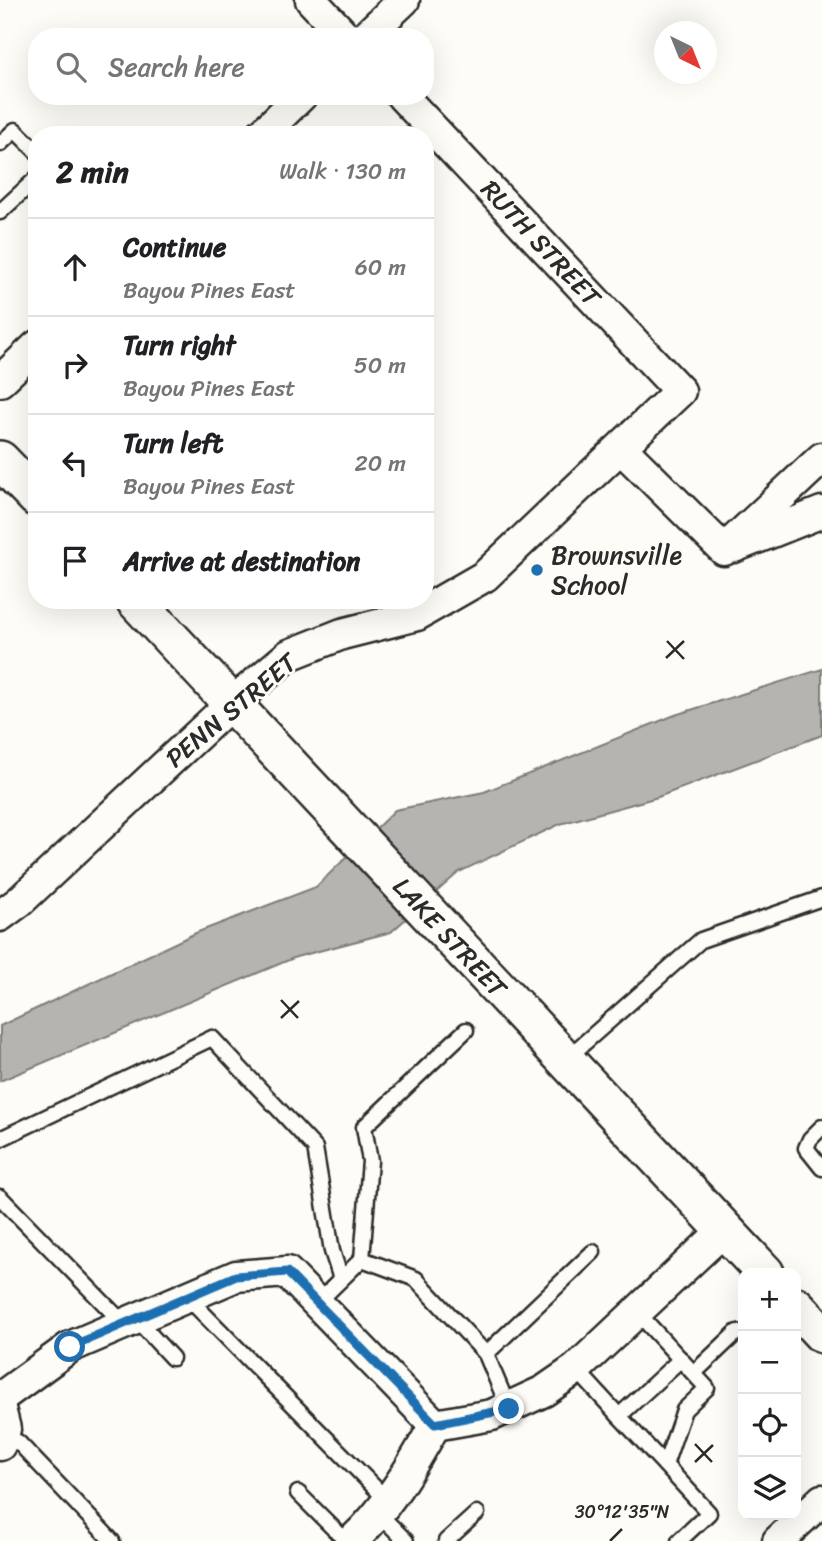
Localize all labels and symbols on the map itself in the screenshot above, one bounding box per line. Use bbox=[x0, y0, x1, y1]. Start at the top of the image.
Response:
north arrow bbox=[654, 21, 717, 84]
street label: RUTH STREET bbox=[469, 168, 614, 319]
place label: Brownsville School bbox=[551, 532, 682, 608]
marker: Brownsville School bbox=[529, 562, 545, 578]
street label: PENN STREET bbox=[154, 640, 309, 779]
street label: LAKE STREET bbox=[381, 866, 520, 1010]
route start bbox=[54, 1331, 85, 1362]
route end bbox=[493, 1393, 524, 1424]
text: 30°12'35"N bbox=[575, 1496, 670, 1528]

